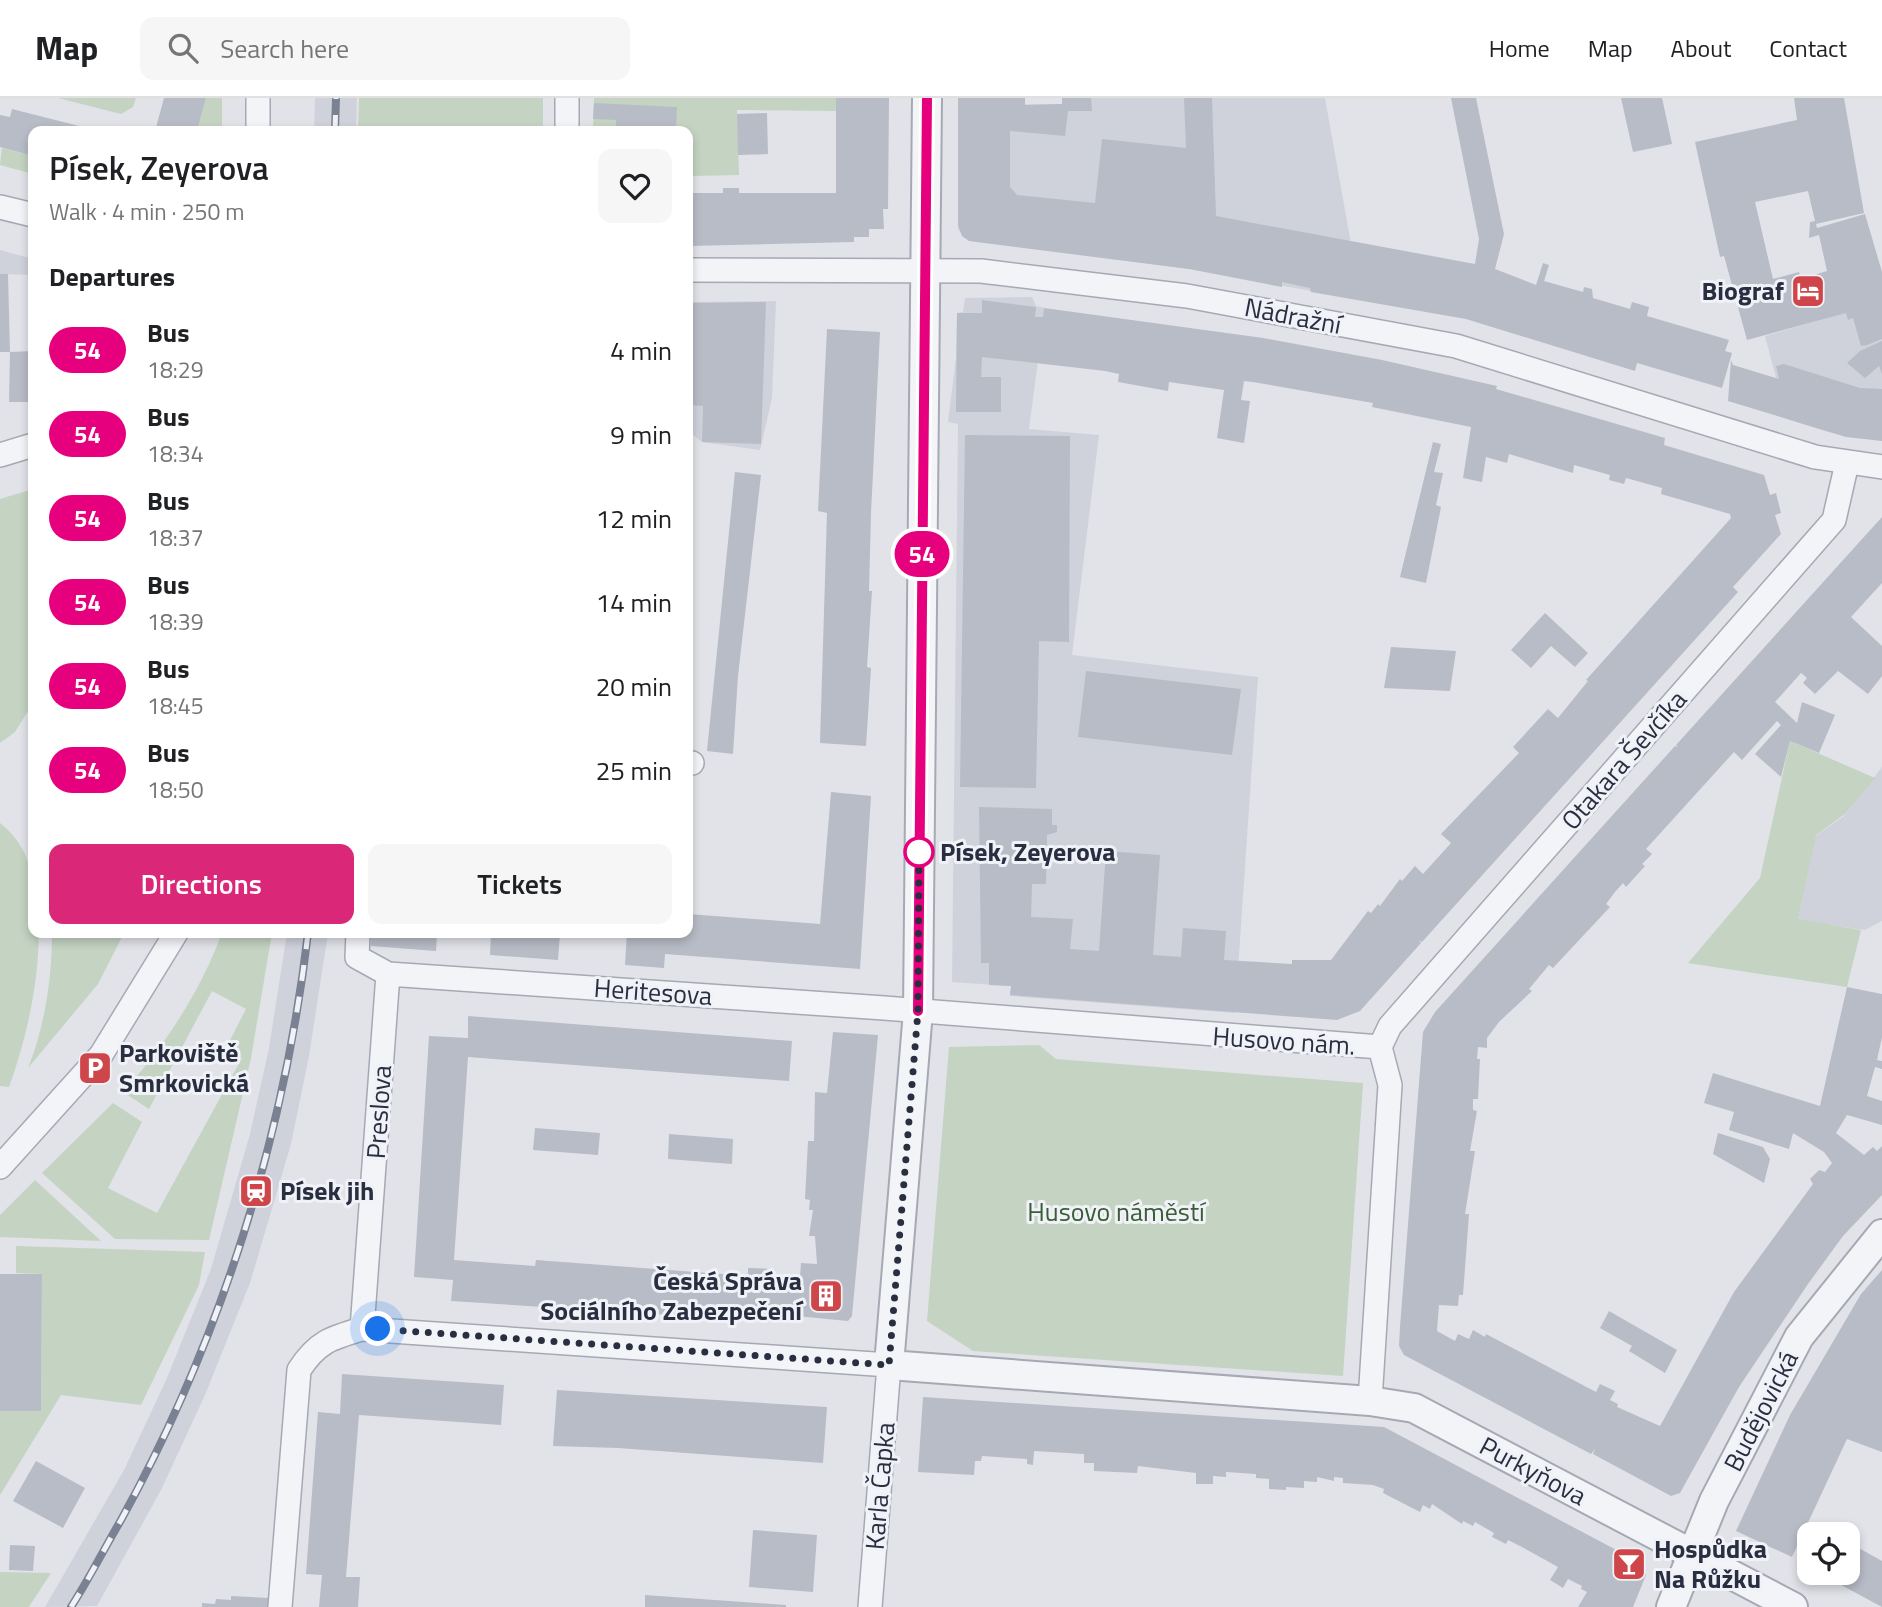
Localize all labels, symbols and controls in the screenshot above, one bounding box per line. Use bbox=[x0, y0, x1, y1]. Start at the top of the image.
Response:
search box bbox=[140, 17, 630, 80]
text: Map bbox=[35, 23, 98, 73]
icon: search bbox=[164, 29, 202, 67]
text: Search here bbox=[220, 29, 349, 68]
text: Home bbox=[1489, 30, 1550, 66]
text: Map bbox=[1588, 30, 1633, 66]
text: About bbox=[1671, 30, 1731, 66]
text: Contact bbox=[1769, 30, 1847, 66]
text: Písek, Zeyerova bbox=[49, 143, 269, 193]
button: heart bbox=[598, 149, 672, 223]
text: Walk · 4 min · 250 m bbox=[49, 194, 245, 229]
text: Departures bbox=[49, 257, 175, 296]
place label: Biograf bbox=[1702, 271, 1784, 310]
hotel icon: Biograf bbox=[1789, 272, 1827, 310]
street label: Nádražní bbox=[1241, 287, 1347, 344]
text: Bus bbox=[147, 313, 189, 352]
text: 4 min bbox=[610, 331, 672, 370]
text: 54 bbox=[74, 332, 101, 368]
text: 18:29 bbox=[147, 352, 204, 387]
text: Bus bbox=[147, 397, 189, 436]
text: 9 min bbox=[610, 415, 672, 454]
text: 54 bbox=[74, 416, 101, 452]
text: 18:34 bbox=[147, 436, 204, 471]
text: Bus bbox=[147, 481, 189, 520]
text: 12 min bbox=[596, 499, 672, 538]
text: 54 bbox=[74, 500, 101, 536]
text: 18:37 bbox=[147, 520, 204, 555]
line badge: 54 bbox=[890, 531, 954, 577]
text: 54 bbox=[909, 536, 935, 572]
text: Bus bbox=[147, 565, 189, 604]
text: 14 min bbox=[596, 583, 672, 622]
text: 54 bbox=[74, 584, 101, 620]
text: 18:39 bbox=[147, 604, 204, 639]
text: Bus bbox=[147, 649, 189, 688]
text: 20 min bbox=[596, 667, 672, 706]
text: 54 bbox=[74, 668, 101, 704]
street label: Otakara Ševčíka bbox=[1552, 681, 1696, 838]
text: 18:45 bbox=[147, 688, 204, 723]
text: Bus bbox=[147, 733, 189, 772]
text: 25 min bbox=[596, 751, 672, 790]
text: 54 bbox=[74, 752, 101, 788]
text: 18:50 bbox=[147, 772, 204, 807]
place label: Písek, Zeyerova bbox=[940, 832, 1116, 871]
marker: Písek, Zeyerova bbox=[904, 837, 934, 867]
button: Directions bbox=[49, 844, 354, 924]
button: Tickets bbox=[368, 844, 672, 924]
street label: Heritesova bbox=[593, 968, 713, 1015]
street label: Husovo nám. bbox=[1211, 1016, 1357, 1065]
place label: Parkoviště Smrkovická bbox=[119, 1033, 249, 1102]
parking icon: Parkoviště Smrkovická bbox=[76, 1049, 114, 1087]
street label: Preslova bbox=[356, 1064, 401, 1160]
place label: Písek jih bbox=[280, 1171, 374, 1210]
station icon: Písek jih bbox=[237, 1172, 275, 1210]
park label: Husovo náměstí bbox=[1027, 1192, 1207, 1231]
place label: Česká Správa Sociálního Zabezpečení bbox=[540, 1261, 804, 1330]
building icon: Česká Správa Sociálního Zabezpečení bbox=[807, 1277, 845, 1315]
your location bbox=[360, 1311, 395, 1346]
street label: Budějovická bbox=[1713, 1344, 1808, 1478]
street label: Karla Čapka bbox=[855, 1421, 904, 1551]
street label: Purkyňova bbox=[1473, 1426, 1594, 1515]
map controls bbox=[1797, 1522, 1860, 1585]
button: locate bbox=[1797, 1522, 1860, 1585]
place label: Hospůdka Na Růžku bbox=[1654, 1529, 1767, 1598]
bar icon: Hospůdka Na Růžku bbox=[1610, 1545, 1648, 1583]

